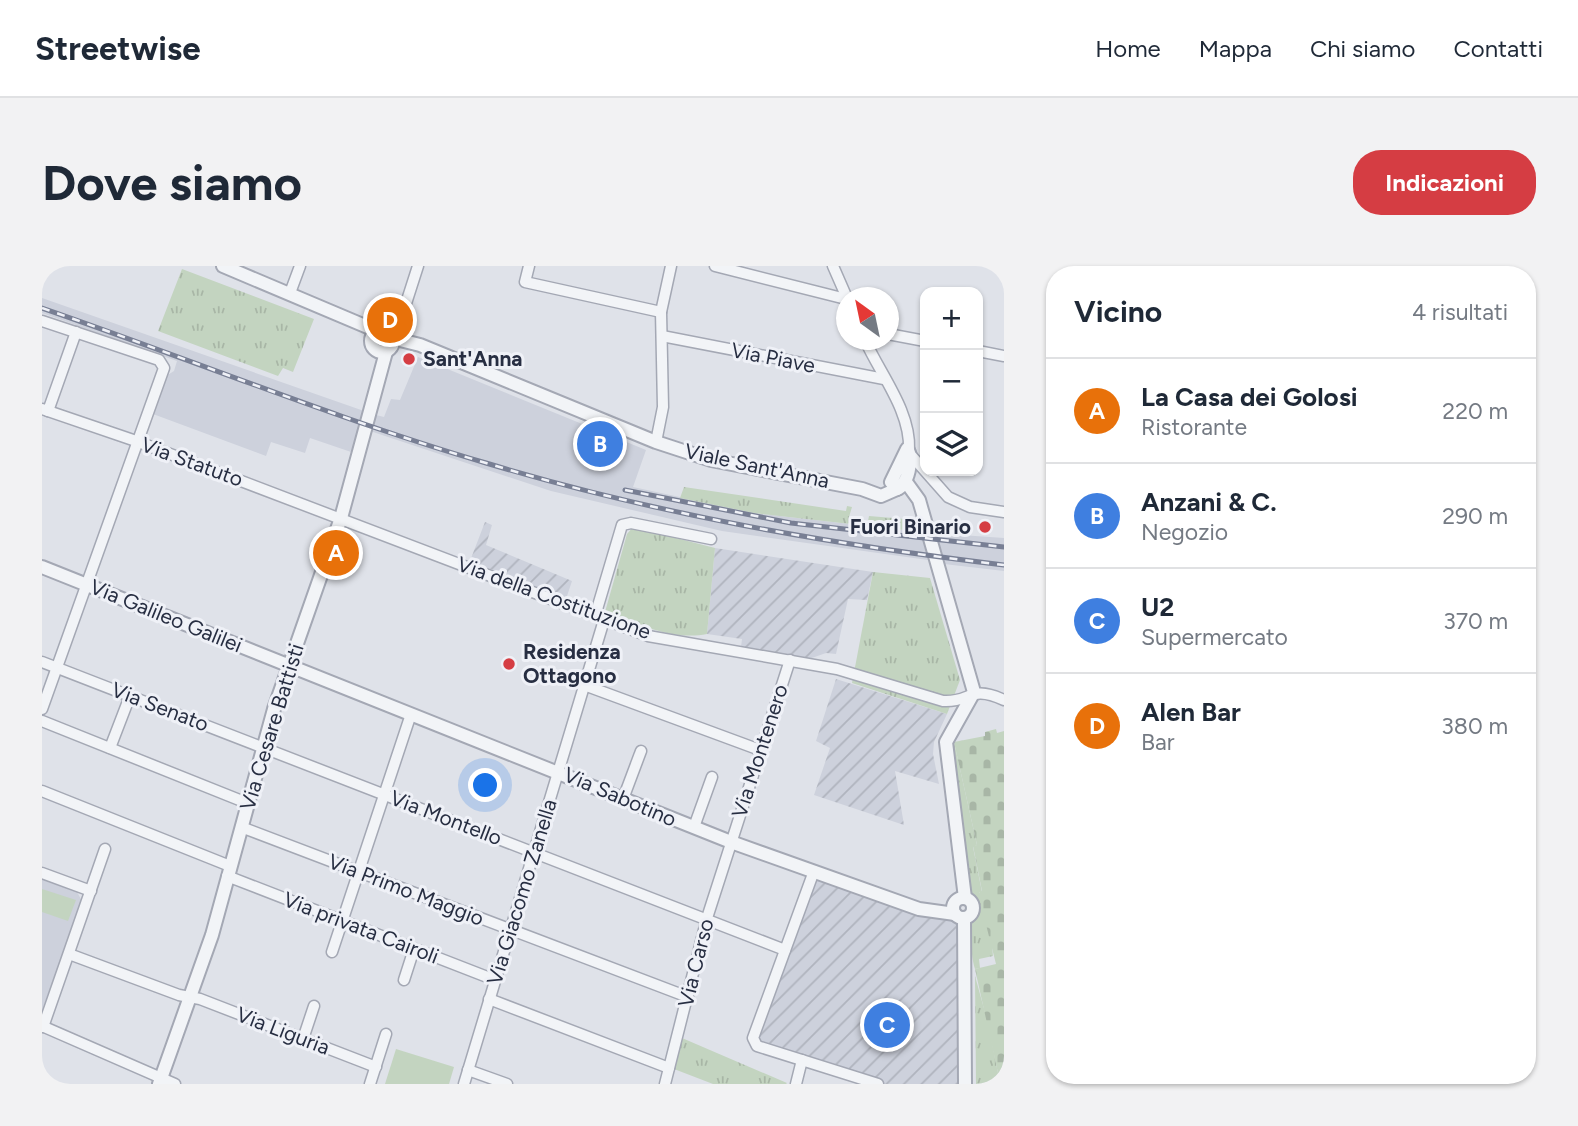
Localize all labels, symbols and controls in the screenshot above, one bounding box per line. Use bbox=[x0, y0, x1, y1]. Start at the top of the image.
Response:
text: Streetwise bbox=[35, 29, 201, 68]
text: Home bbox=[1095, 34, 1161, 63]
text: Mappa bbox=[1199, 34, 1272, 63]
text: Chi siamo bbox=[1310, 34, 1415, 63]
text: Contatti bbox=[1453, 34, 1543, 63]
button: Indicazioni bbox=[1353, 150, 1536, 215]
text: Dove siamo bbox=[42, 153, 302, 212]
north arrow bbox=[836, 287, 899, 350]
map controls bbox=[920, 287, 983, 476]
button: + bbox=[920, 287, 983, 350]
text: Vicino bbox=[1074, 293, 1162, 330]
pin: D bbox=[367, 294, 413, 346]
text: 4 risultati bbox=[1412, 298, 1508, 326]
street label: Via Piave bbox=[729, 337, 817, 378]
place label: Sant'Anna bbox=[423, 346, 523, 371]
button: − bbox=[920, 350, 983, 413]
marker: Sant'Anna bbox=[401, 351, 417, 367]
text: La Casa dei Golosi bbox=[1141, 381, 1358, 413]
text: A bbox=[1089, 397, 1105, 425]
text: 220 m bbox=[1442, 397, 1508, 425]
button: layers bbox=[920, 413, 983, 476]
text: Ristorante bbox=[1141, 413, 1247, 441]
pin: B bbox=[577, 418, 623, 470]
street label: Via Statuto bbox=[138, 432, 247, 491]
street label: Viale Sant'Anna bbox=[682, 438, 832, 493]
text: Anzani & C. bbox=[1141, 486, 1277, 518]
text: B bbox=[1090, 502, 1104, 530]
text: 290 m bbox=[1442, 502, 1508, 530]
place label: Fuori Binario bbox=[850, 514, 971, 539]
text: Negozio bbox=[1141, 518, 1228, 546]
marker: Fuori Binario bbox=[977, 519, 993, 535]
pin: A bbox=[313, 527, 359, 579]
street label: Via della Costituzione bbox=[454, 551, 654, 644]
street label: Via Galileo Galilei bbox=[86, 574, 246, 657]
text: U2 bbox=[1141, 591, 1174, 623]
text: C bbox=[1089, 607, 1105, 635]
text: 370 m bbox=[1443, 607, 1508, 635]
text: Supermercato bbox=[1141, 623, 1288, 651]
place label: Residenza Ottagono bbox=[523, 639, 621, 688]
street label: Via Cesare Battisti bbox=[234, 640, 309, 813]
marker: Residenza Ottagono bbox=[501, 656, 517, 672]
street label: Via Senato bbox=[108, 677, 212, 737]
street label: Via Montenero bbox=[726, 681, 793, 821]
text: Alen Bar bbox=[1141, 696, 1241, 728]
text: D bbox=[1089, 712, 1105, 740]
text: 380 m bbox=[1441, 712, 1508, 740]
text: Bar bbox=[1141, 728, 1175, 756]
street label: Via Sabotino bbox=[560, 762, 680, 832]
your location bbox=[468, 768, 502, 802]
street label: Via Montello bbox=[387, 785, 506, 850]
street label: Via Giacomo Zanella bbox=[481, 796, 562, 988]
street label: Via Primo Maggio bbox=[325, 848, 488, 931]
street label: Via privata Cairoli bbox=[280, 886, 442, 969]
street label: Via Carso bbox=[672, 916, 719, 1010]
pin: C bbox=[864, 999, 910, 1051]
street label: Via Liguria bbox=[233, 1001, 333, 1060]

